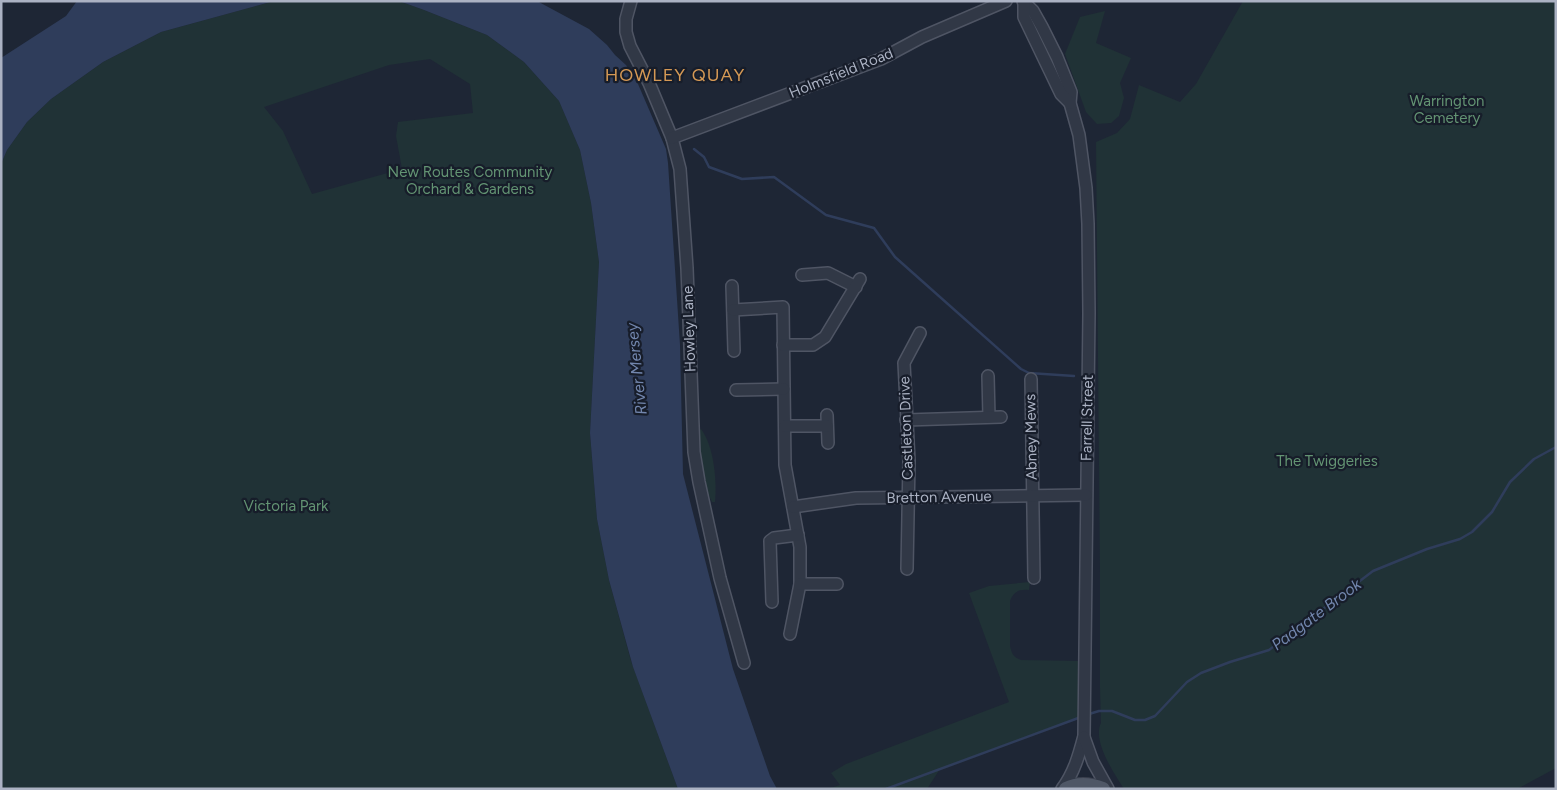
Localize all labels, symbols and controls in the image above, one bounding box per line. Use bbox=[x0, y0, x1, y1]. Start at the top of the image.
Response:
street label: Holmsfield Road bbox=[786, 44, 896, 102]
district label: HOWLEY QUAY bbox=[605, 64, 745, 86]
park label: Warrington Cemetery bbox=[1410, 92, 1484, 127]
park label: New Routes Community Orchard & Gardens bbox=[388, 163, 553, 198]
street label: Howley Lane bbox=[678, 286, 700, 372]
water label: River Mersey bbox=[622, 321, 651, 416]
street label: Farrell Street bbox=[1077, 374, 1097, 461]
street label: Castleton Drive bbox=[895, 376, 917, 480]
street label: Abney Mews bbox=[1021, 394, 1041, 480]
park label: The Twiggeries bbox=[1276, 452, 1378, 470]
street label: Bretton Avenue bbox=[886, 487, 992, 507]
park label: Victoria Park bbox=[244, 497, 329, 515]
water label: Padgate Brook bbox=[1268, 574, 1366, 654]

